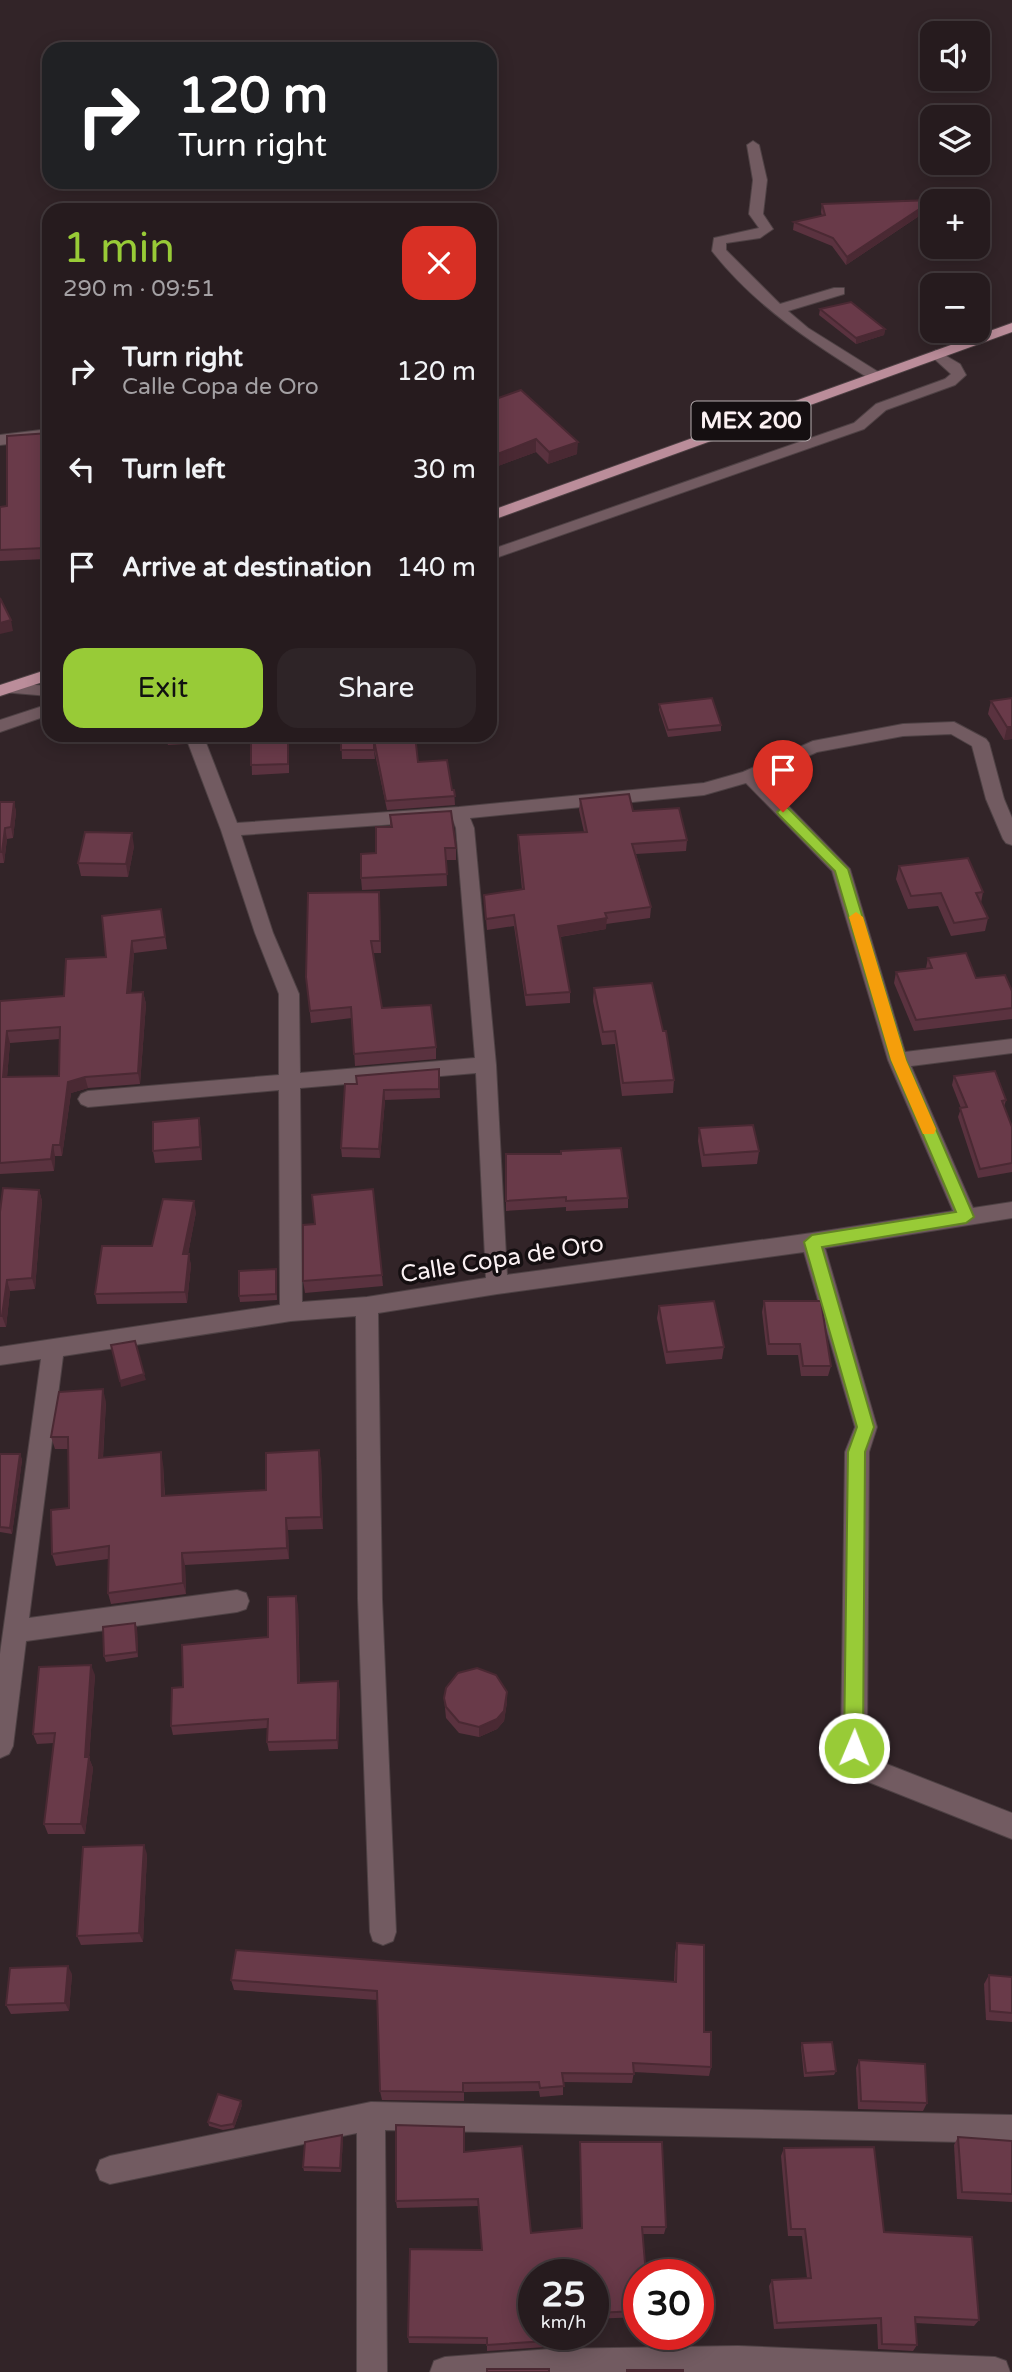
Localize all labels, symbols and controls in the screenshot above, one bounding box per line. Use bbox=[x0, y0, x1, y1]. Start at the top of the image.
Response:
map controls bbox=[920, 21, 990, 343]
button: sound bbox=[920, 21, 990, 91]
text: 120 m bbox=[178, 67, 328, 126]
icon: right bbox=[63, 70, 154, 161]
button: layers bbox=[920, 105, 990, 175]
text: Turn right bbox=[178, 127, 327, 165]
button: + bbox=[920, 189, 990, 259]
text: 1 min bbox=[63, 223, 175, 274]
button: close bbox=[402, 226, 476, 300]
button: − bbox=[920, 273, 990, 343]
text: 290 m · 09:51 bbox=[63, 275, 215, 303]
text: Turn right bbox=[122, 342, 243, 373]
icon: right bbox=[63, 352, 101, 390]
text: 120 m bbox=[396, 356, 476, 387]
text: Calle Copa de Oro bbox=[122, 373, 319, 401]
road number: MEX 200 bbox=[692, 402, 810, 440]
icon: left bbox=[63, 450, 101, 488]
text: Turn left bbox=[122, 454, 225, 485]
text: 30 m bbox=[413, 454, 476, 485]
icon: arrive bbox=[63, 548, 101, 586]
text: Arrive at destination bbox=[122, 552, 372, 583]
text: 140 m bbox=[396, 552, 476, 583]
button: Exit bbox=[63, 648, 263, 728]
button: Share bbox=[277, 648, 476, 728]
pin bbox=[753, 740, 813, 812]
icon: arrive bbox=[764, 751, 802, 789]
street label: Calle Copa de Oro bbox=[398, 1229, 606, 1289]
position arrow bbox=[817, 1711, 891, 1785]
speed limit sign: 30 bbox=[623, 2259, 714, 2350]
text: 25 bbox=[542, 2274, 585, 2316]
text: km/h bbox=[541, 2311, 586, 2333]

